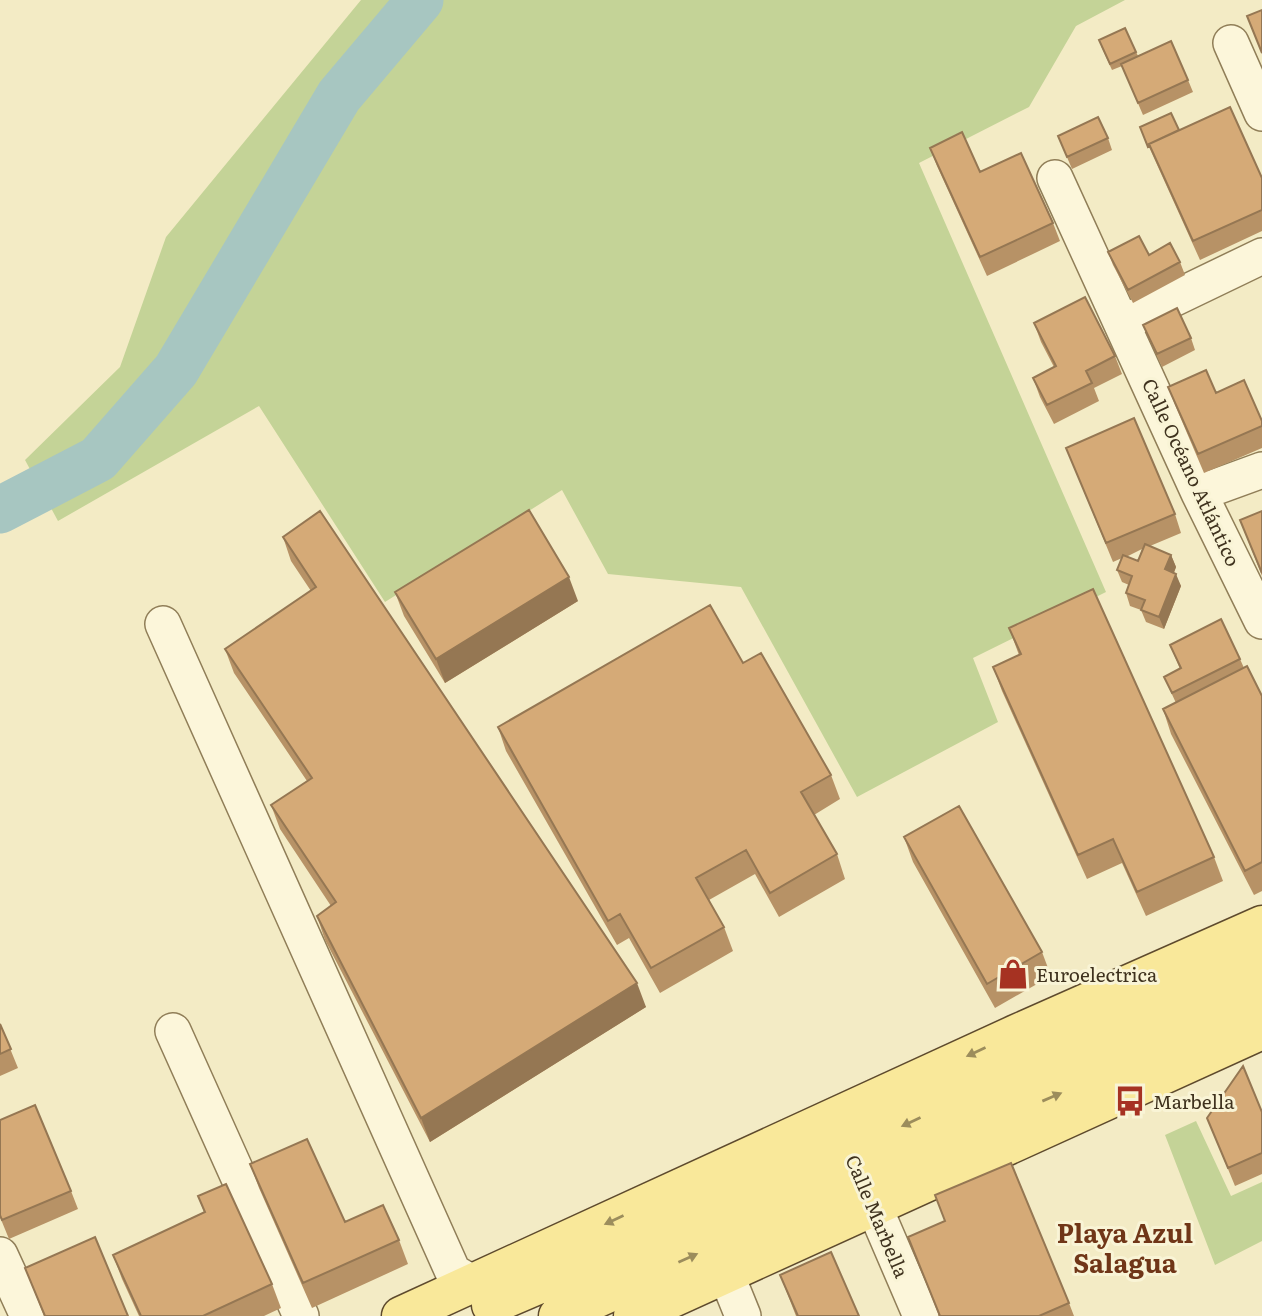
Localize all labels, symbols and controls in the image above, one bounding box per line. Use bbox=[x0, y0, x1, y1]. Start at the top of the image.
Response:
street label: Calle Océano Atlántico bbox=[1136, 373, 1248, 571]
shop icon: Euroelectrica bbox=[996, 957, 1030, 991]
place label: Euroelectrica bbox=[1036, 960, 1158, 988]
one-way arrow bbox=[966, 1046, 986, 1058]
bus stop icon: Marbella bbox=[1113, 1084, 1147, 1118]
place label: Marbella bbox=[1153, 1087, 1235, 1115]
one-way arrow bbox=[1042, 1091, 1062, 1103]
one-way arrow bbox=[901, 1116, 921, 1128]
street label: Calle Marbella bbox=[840, 1150, 917, 1282]
district label: Playa Azul Salagua bbox=[1057, 1212, 1193, 1281]
one-way arrow bbox=[603, 1214, 624, 1225]
one-way arrow bbox=[677, 1252, 698, 1263]

